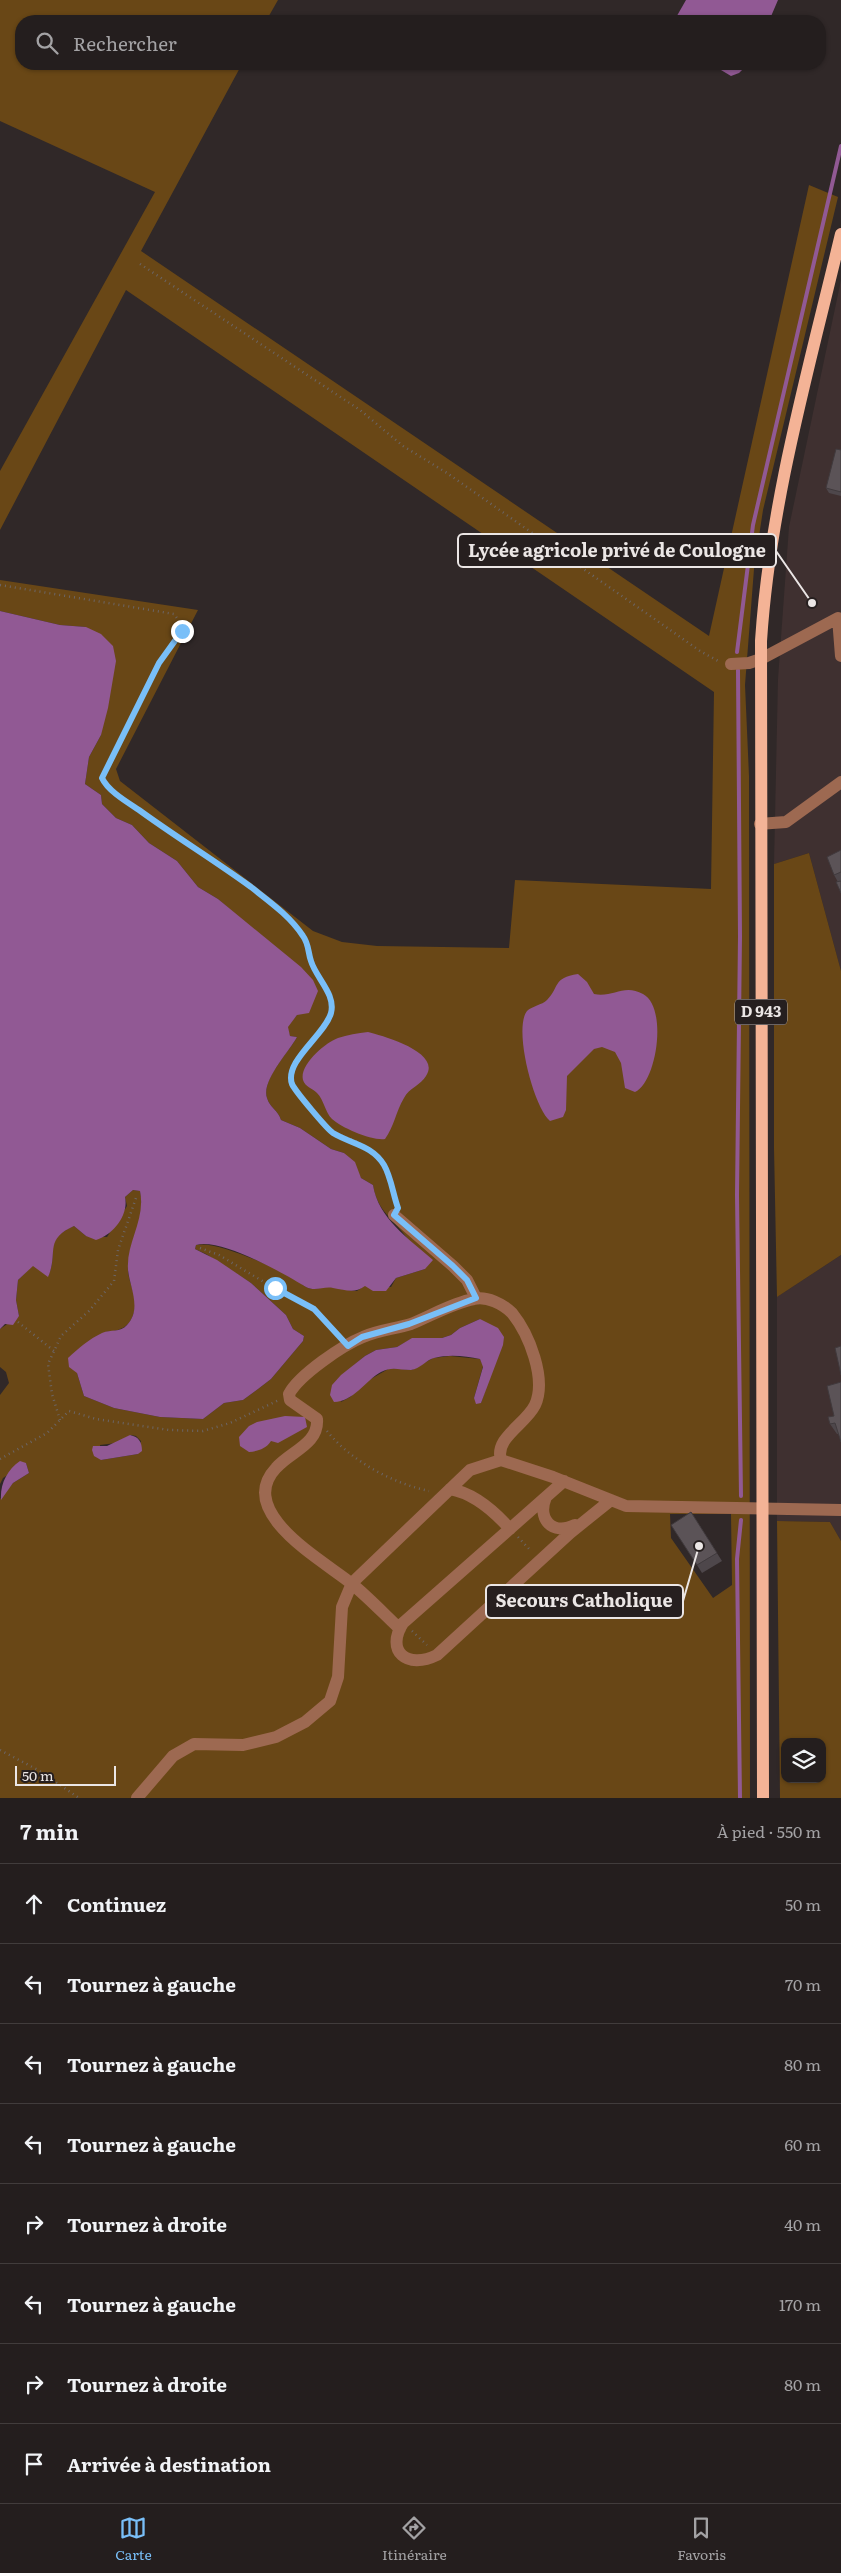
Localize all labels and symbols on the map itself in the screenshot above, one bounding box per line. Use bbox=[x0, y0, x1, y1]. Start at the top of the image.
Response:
callout: Lycée agricole privé de Coulogne bbox=[458, 534, 776, 567]
text: Lycée agricole privé de Coulogne bbox=[468, 536, 766, 563]
route end bbox=[171, 620, 194, 643]
road number: D 943 bbox=[735, 1000, 787, 1024]
route start bbox=[264, 1277, 287, 1300]
callout: Secours Catholique bbox=[486, 1585, 683, 1618]
text: Secours Catholique bbox=[495, 1586, 673, 1613]
scale bar bbox=[15, 1763, 116, 1786]

